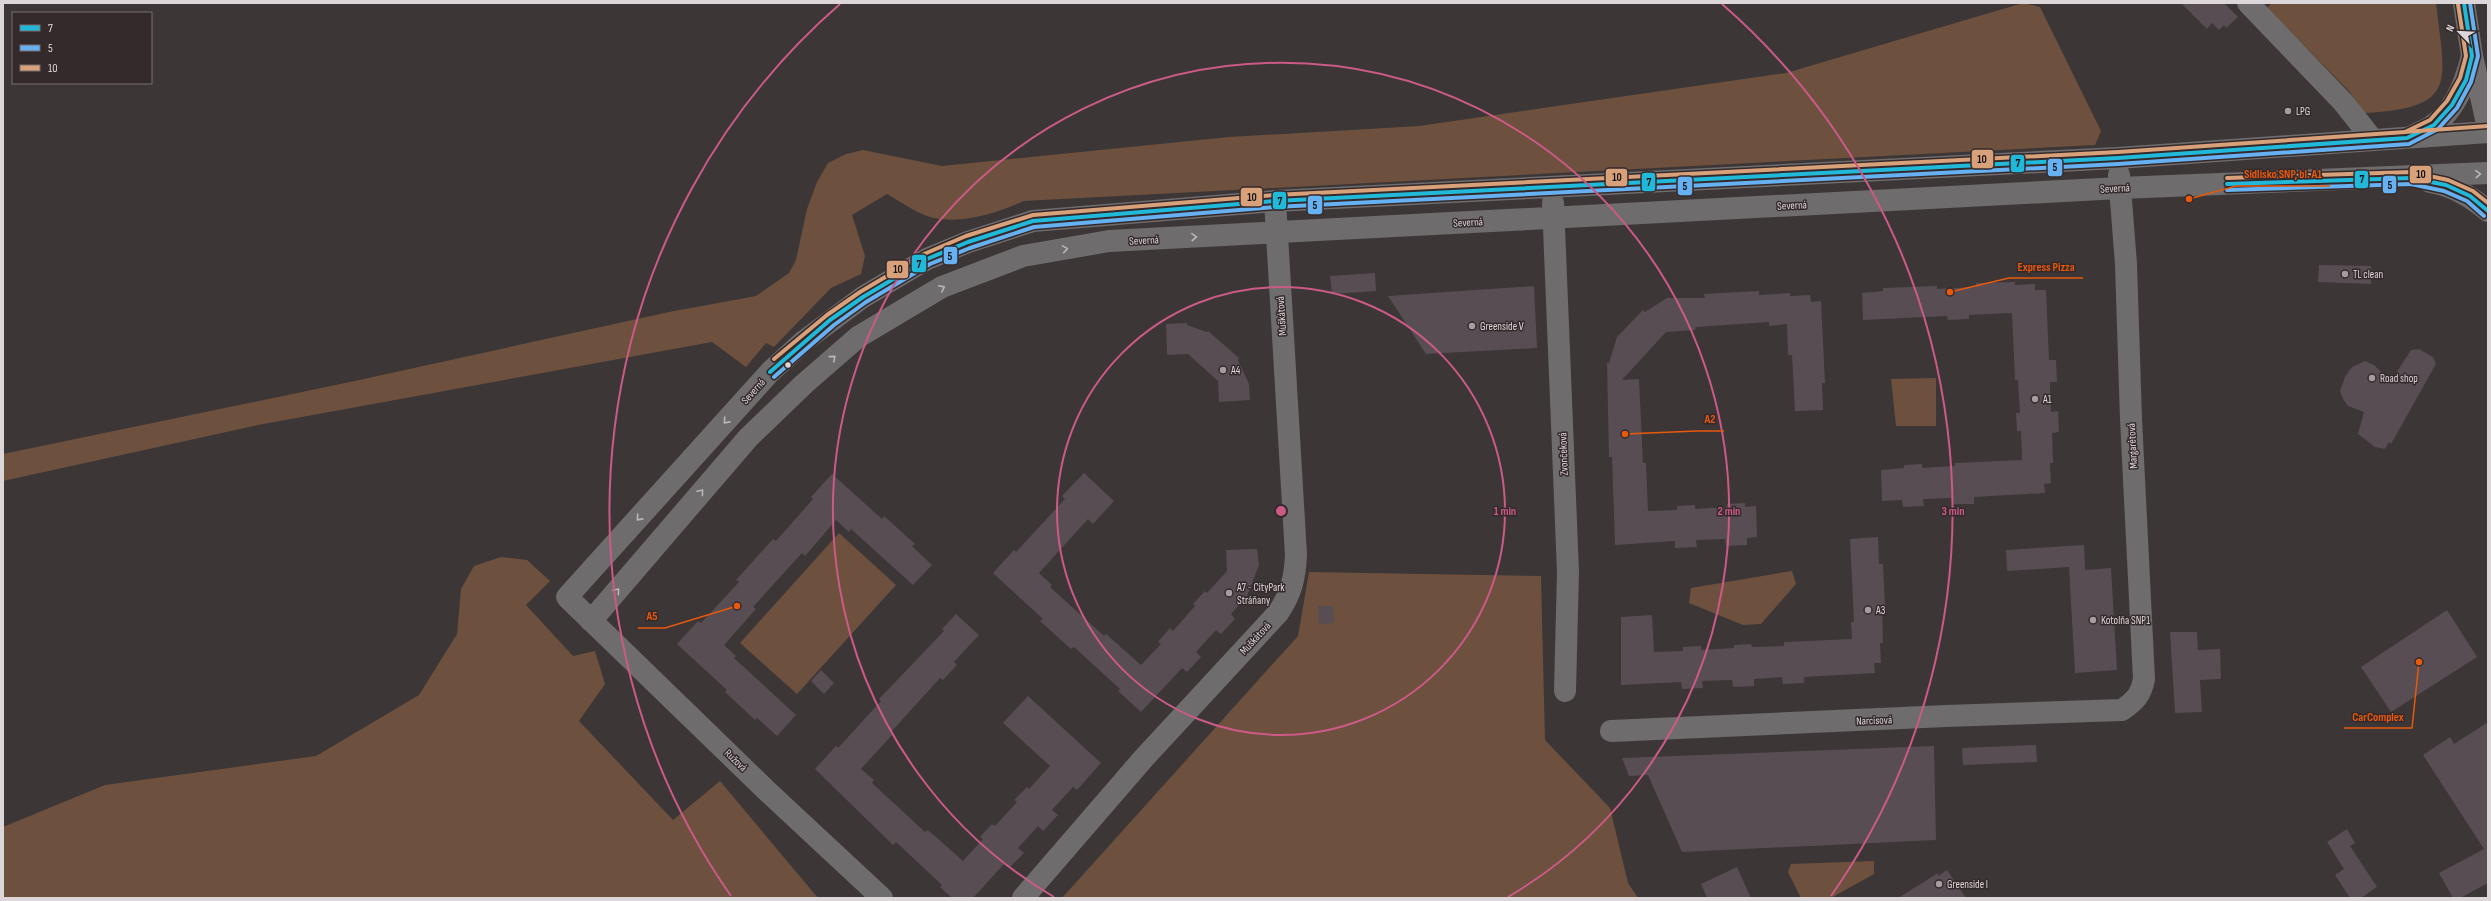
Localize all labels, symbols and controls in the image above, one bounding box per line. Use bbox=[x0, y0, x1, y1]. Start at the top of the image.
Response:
legend bbox=[12, 12, 152, 84]
north arrow bbox=[2439, 12, 2479, 52]
text: 7 bbox=[48, 21, 53, 36]
text: N bbox=[2443, 23, 2458, 33]
text: 5 bbox=[48, 41, 53, 56]
text: 10 bbox=[48, 61, 58, 76]
place label: LPG bbox=[2296, 105, 2310, 118]
marker: LPG bbox=[2283, 106, 2293, 116]
line badge: 10 bbox=[1971, 149, 1994, 169]
text: 10 bbox=[1977, 153, 1987, 166]
line badge: 7 bbox=[2010, 154, 2025, 173]
text: 7 bbox=[2016, 157, 2021, 170]
line badge: 5 bbox=[2047, 158, 2063, 177]
text: 5 bbox=[2053, 161, 2058, 174]
callout: Sídlisko SNP, bl. A1 bbox=[2236, 162, 2330, 186]
line badge: 10 bbox=[2409, 165, 2432, 184]
text: Sídlisko SNP, bl. A1 bbox=[2244, 167, 2322, 182]
line badge: 10 bbox=[1605, 168, 1628, 187]
text: 10 bbox=[2416, 168, 2426, 181]
line badge: 7 bbox=[2354, 170, 2369, 189]
one-way arrow bbox=[2475, 170, 2481, 179]
text: 10 bbox=[1612, 171, 1622, 184]
line badge: 7 bbox=[1641, 172, 1656, 192]
text: 7 bbox=[2360, 173, 2365, 186]
line badge: 5 bbox=[2382, 175, 2397, 194]
text: 7 bbox=[1647, 176, 1652, 189]
line badge: 5 bbox=[1677, 176, 1693, 196]
text: 5 bbox=[2388, 179, 2393, 192]
text: 5 bbox=[1683, 180, 1688, 193]
street label: Severná bbox=[2100, 181, 2130, 196]
line badge: 10 bbox=[1240, 187, 1263, 207]
text: 10 bbox=[1247, 191, 1257, 204]
line badge: 7 bbox=[1272, 191, 1287, 210]
text: 7 bbox=[1278, 195, 1283, 208]
line badge: 5 bbox=[1307, 195, 1323, 215]
street label: Severná bbox=[1777, 198, 1807, 213]
text: 5 bbox=[1313, 199, 1318, 212]
street label: Severná bbox=[1453, 215, 1483, 230]
one-way arrow bbox=[1191, 232, 1197, 241]
street label: Severná bbox=[1129, 233, 1159, 248]
one-way arrow bbox=[1062, 245, 1068, 254]
line badge: 5 bbox=[943, 246, 958, 265]
text: 5 bbox=[948, 250, 953, 263]
line badge: 7 bbox=[911, 254, 927, 273]
callout: Express Pizza bbox=[2009, 254, 2083, 278]
text: 7 bbox=[917, 258, 922, 271]
line badge: 10 bbox=[886, 260, 909, 279]
text: Express Pizza bbox=[2017, 260, 2075, 275]
text: 10 bbox=[893, 263, 903, 276]
place label: TL clean bbox=[2353, 268, 2383, 281]
marker: TL clean bbox=[2340, 269, 2350, 279]
one-way arrow bbox=[938, 285, 945, 293]
street label: Muškátová bbox=[1274, 296, 1289, 336]
place label: Greenside V bbox=[1480, 320, 1524, 333]
marker: Greenside V bbox=[1467, 321, 1477, 331]
one-way arrow bbox=[828, 355, 835, 362]
unlabelled marker bbox=[783, 360, 793, 370]
place label: A4 bbox=[1230, 364, 1241, 377]
marker: A4 bbox=[1218, 365, 1228, 375]
place label: Road shop bbox=[2380, 372, 2418, 385]
marker: Road shop bbox=[2367, 373, 2377, 383]
street label: Severná bbox=[739, 376, 768, 407]
place label: A1 bbox=[2042, 393, 2052, 406]
marker: A1 bbox=[2030, 394, 2040, 404]
callout: A2 bbox=[1697, 407, 1724, 431]
text: A2 bbox=[1703, 412, 1716, 427]
one-way arrow bbox=[723, 417, 730, 424]
street label: Margarétová bbox=[2125, 423, 2140, 469]
street label: Zvončeková bbox=[1556, 432, 1571, 476]
one-way arrow bbox=[696, 489, 703, 497]
centre of rings bbox=[1274, 504, 1288, 518]
text: 1 min bbox=[1494, 504, 1516, 519]
text: 2 min bbox=[1718, 504, 1740, 519]
text: 3 min bbox=[1942, 504, 1964, 519]
one-way arrow bbox=[636, 513, 643, 521]
place label: A7 - CityPark Stráňany bbox=[1236, 581, 1285, 607]
one-way arrow bbox=[612, 588, 619, 596]
marker: A7 - CityPark Stráňany bbox=[1224, 588, 1234, 598]
callout: A5 bbox=[638, 604, 665, 628]
place label: A3 bbox=[1875, 604, 1886, 617]
marker: A3 bbox=[1863, 605, 1873, 615]
text: A5 bbox=[646, 609, 657, 624]
place label: Kotolňa SNP1 bbox=[2101, 614, 2150, 627]
marker: Kotolňa SNP1 bbox=[2088, 615, 2098, 625]
street label: Muškátová bbox=[1237, 619, 1274, 657]
callout: CarComplex bbox=[2344, 704, 2412, 728]
text: CarComplex bbox=[2352, 710, 2404, 725]
street label: Narcisová bbox=[1856, 713, 1892, 728]
street label: Ružová bbox=[722, 747, 750, 774]
place label: Greenside I bbox=[1947, 878, 1988, 891]
marker: Greenside I bbox=[1934, 879, 1944, 889]

